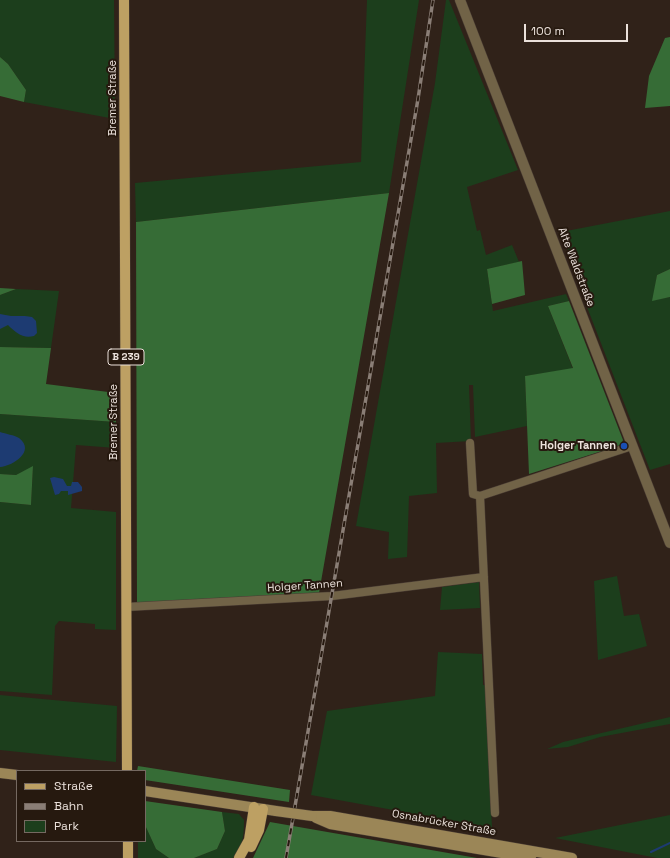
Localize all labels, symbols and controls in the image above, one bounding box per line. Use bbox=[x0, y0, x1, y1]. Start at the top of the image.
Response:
scale bar bbox=[526, 16, 630, 42]
text: 100 m bbox=[531, 23, 565, 39]
street label: Bremer Straße bbox=[106, 60, 120, 136]
street label: Alte Waldstraße bbox=[555, 225, 597, 309]
road number: B 239 bbox=[108, 349, 144, 365]
street label: Bremer Straße bbox=[107, 384, 121, 460]
place label: Holger Tannen bbox=[540, 439, 616, 453]
marker: Holger Tannen bbox=[619, 441, 629, 451]
street label: Holger Tannen bbox=[267, 577, 343, 595]
legend bbox=[16, 770, 146, 842]
text: Straße bbox=[54, 778, 93, 794]
text: Bahn bbox=[54, 798, 84, 814]
street label: Osnabrücker Straße bbox=[391, 807, 497, 839]
text: Park bbox=[54, 818, 79, 834]

